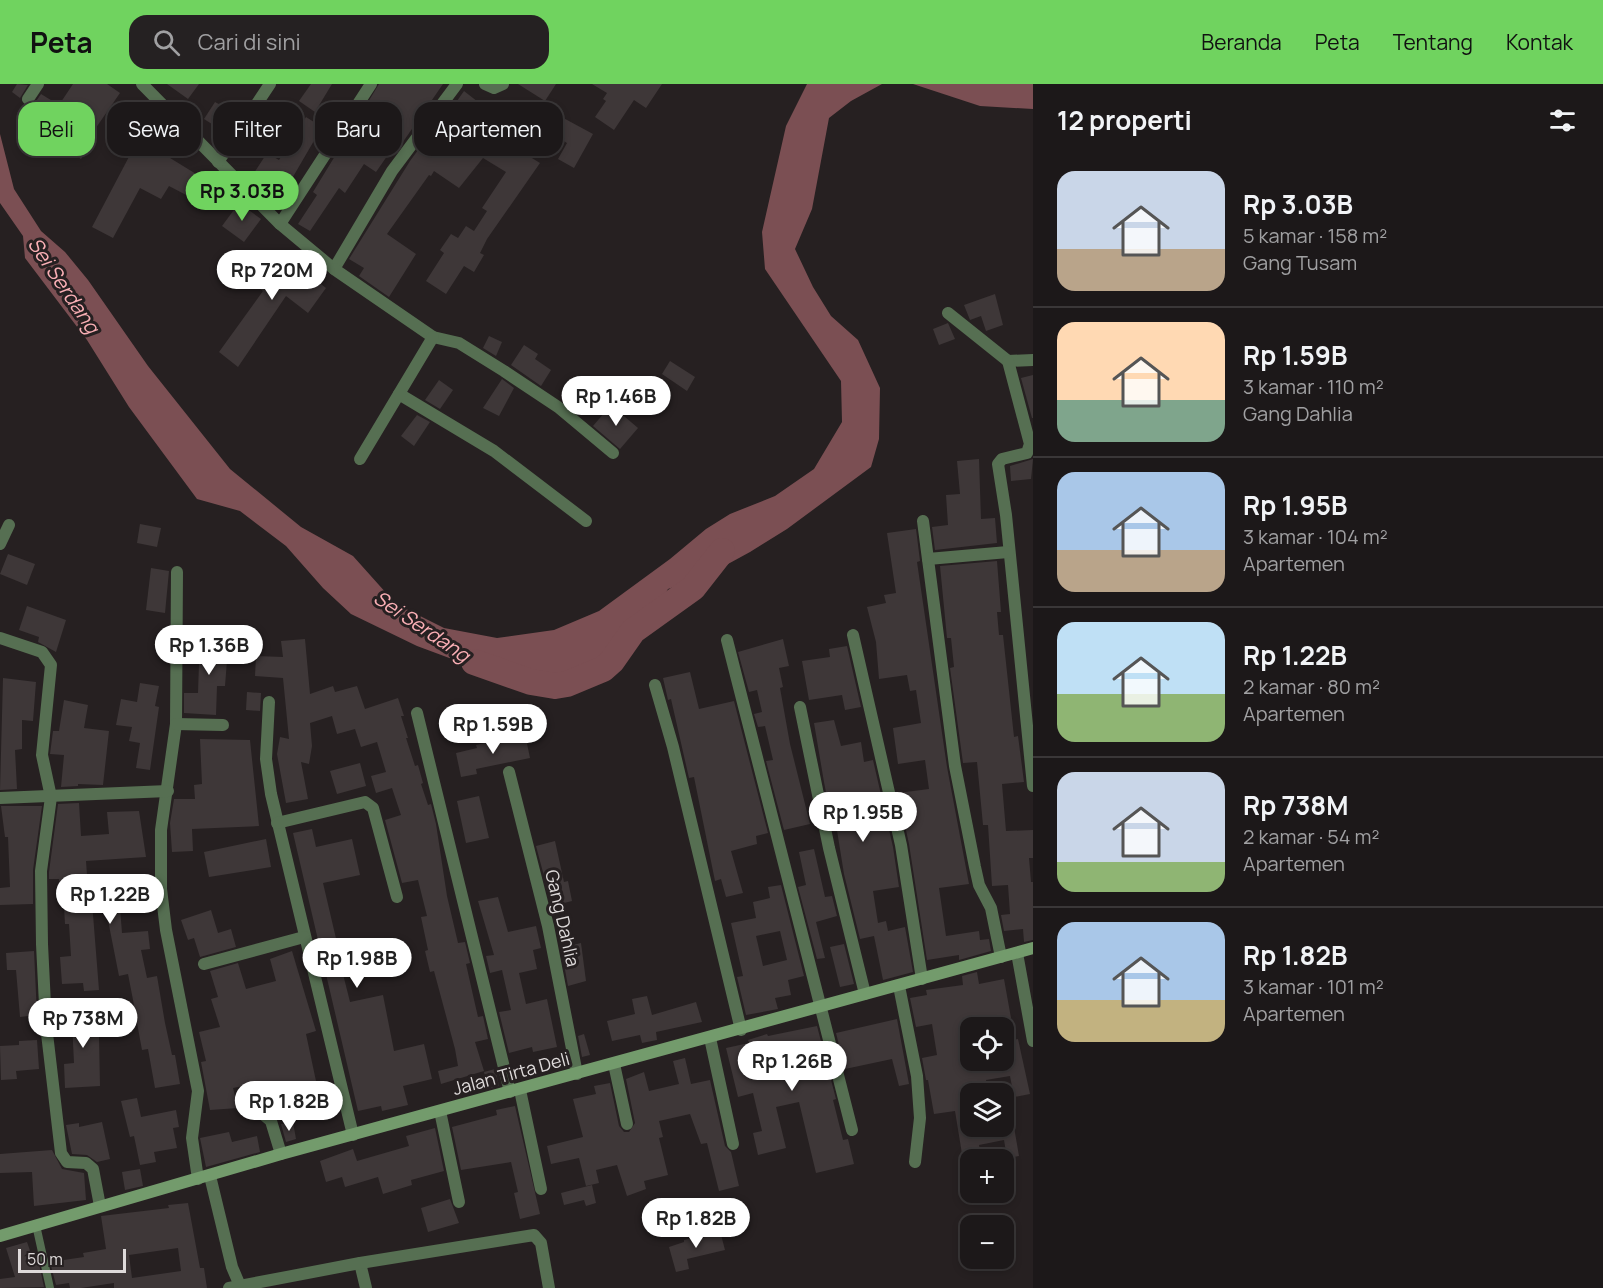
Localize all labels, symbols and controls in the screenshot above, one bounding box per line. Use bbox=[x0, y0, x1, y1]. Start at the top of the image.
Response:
search box bbox=[129, 15, 549, 69]
text: Peta bbox=[30, 23, 93, 61]
icon: search bbox=[150, 26, 183, 59]
text: Cari di sini bbox=[198, 27, 301, 57]
text: Beranda bbox=[1201, 28, 1282, 56]
text: Peta bbox=[1315, 28, 1360, 56]
text: Tentang bbox=[1393, 28, 1473, 56]
text: Kontak bbox=[1506, 28, 1573, 56]
chip: Beli bbox=[18, 102, 95, 156]
chip: Sewa bbox=[107, 102, 201, 156]
chip: Filter bbox=[213, 102, 303, 156]
chip: Baru bbox=[315, 102, 402, 156]
chip: Apartemen bbox=[414, 102, 563, 156]
text: 12 properti bbox=[1057, 102, 1192, 138]
icon: filters bbox=[1546, 104, 1579, 137]
pin: Rp 3.03B bbox=[180, 171, 304, 222]
text: Rp 3.03B bbox=[200, 177, 284, 204]
text: Rp 3.03B bbox=[1243, 186, 1353, 222]
icon: home bbox=[1105, 195, 1177, 267]
text: 5 kamar · 158 m² bbox=[1243, 222, 1387, 249]
water label: Sei Serdang bbox=[22, 232, 107, 340]
text: Gang Tusam bbox=[1243, 249, 1357, 276]
pin: Rp 720M bbox=[217, 250, 327, 301]
text: Rp 720M bbox=[231, 256, 313, 283]
text: Rp 1.59B bbox=[1243, 337, 1347, 373]
icon: home bbox=[1105, 346, 1177, 418]
text: 3 kamar · 110 m² bbox=[1243, 373, 1384, 400]
pin: Rp 1.46B bbox=[554, 376, 678, 427]
text: Rp 1.46B bbox=[576, 382, 656, 409]
text: Gang Dahlia bbox=[1243, 400, 1353, 427]
text: Rp 1.95B bbox=[1243, 487, 1347, 523]
icon: home bbox=[1105, 496, 1177, 568]
text: 3 kamar · 104 m² bbox=[1243, 523, 1388, 550]
text: Apartemen bbox=[1243, 550, 1345, 577]
water label: Sei Serdang bbox=[369, 584, 477, 669]
pin: Rp 1.36B bbox=[147, 625, 271, 676]
text: Rp 1.36B bbox=[169, 631, 249, 658]
text: Rp 1.22B bbox=[1243, 637, 1347, 673]
icon: home bbox=[1105, 646, 1177, 718]
text: 2 kamar · 80 m² bbox=[1243, 673, 1380, 700]
text: Apartemen bbox=[1243, 700, 1345, 727]
pin: Rp 1.59B bbox=[431, 704, 555, 755]
text: Rp 1.59B bbox=[453, 710, 533, 737]
text: Rp 738M bbox=[1243, 787, 1349, 823]
pin: Rp 1.95B bbox=[801, 792, 925, 843]
icon: home bbox=[1105, 796, 1177, 868]
text: Rp 1.95B bbox=[823, 798, 903, 825]
text: 2 kamar · 54 m² bbox=[1243, 823, 1380, 850]
text: Apartemen bbox=[1243, 850, 1345, 877]
street label: Gang Dahlia bbox=[540, 867, 586, 969]
pin: Rp 1.22B bbox=[48, 874, 172, 925]
text: Rp 1.22B bbox=[70, 880, 150, 907]
text: Rp 1.82B bbox=[1243, 937, 1347, 973]
pin: Rp 1.98B bbox=[295, 938, 419, 989]
text: Rp 1.98B bbox=[317, 944, 397, 971]
icon: home bbox=[1105, 946, 1177, 1018]
text: 3 kamar · 101 m² bbox=[1243, 973, 1384, 1000]
pin: Rp 738M bbox=[28, 998, 138, 1049]
text: Apartemen bbox=[1243, 1000, 1345, 1027]
text: Rp 738M bbox=[42, 1004, 124, 1031]
map controls bbox=[960, 1017, 1014, 1269]
button: locate bbox=[960, 1017, 1014, 1071]
pin: Rp 1.26B bbox=[730, 1041, 854, 1092]
street label: Jalan Tirta Deli bbox=[450, 1046, 572, 1100]
text: Rp 1.26B bbox=[752, 1047, 832, 1074]
pin: Rp 1.82B bbox=[227, 1081, 351, 1132]
button: layers bbox=[960, 1083, 1014, 1137]
text: Rp 1.82B bbox=[249, 1087, 329, 1114]
button: + bbox=[960, 1149, 1014, 1203]
pin: Rp 1.82B bbox=[634, 1198, 758, 1249]
text: Rp 1.82B bbox=[656, 1204, 736, 1231]
button: − bbox=[960, 1215, 1014, 1269]
scale bar bbox=[18, 1246, 126, 1274]
text: 50 m bbox=[27, 1248, 63, 1270]

